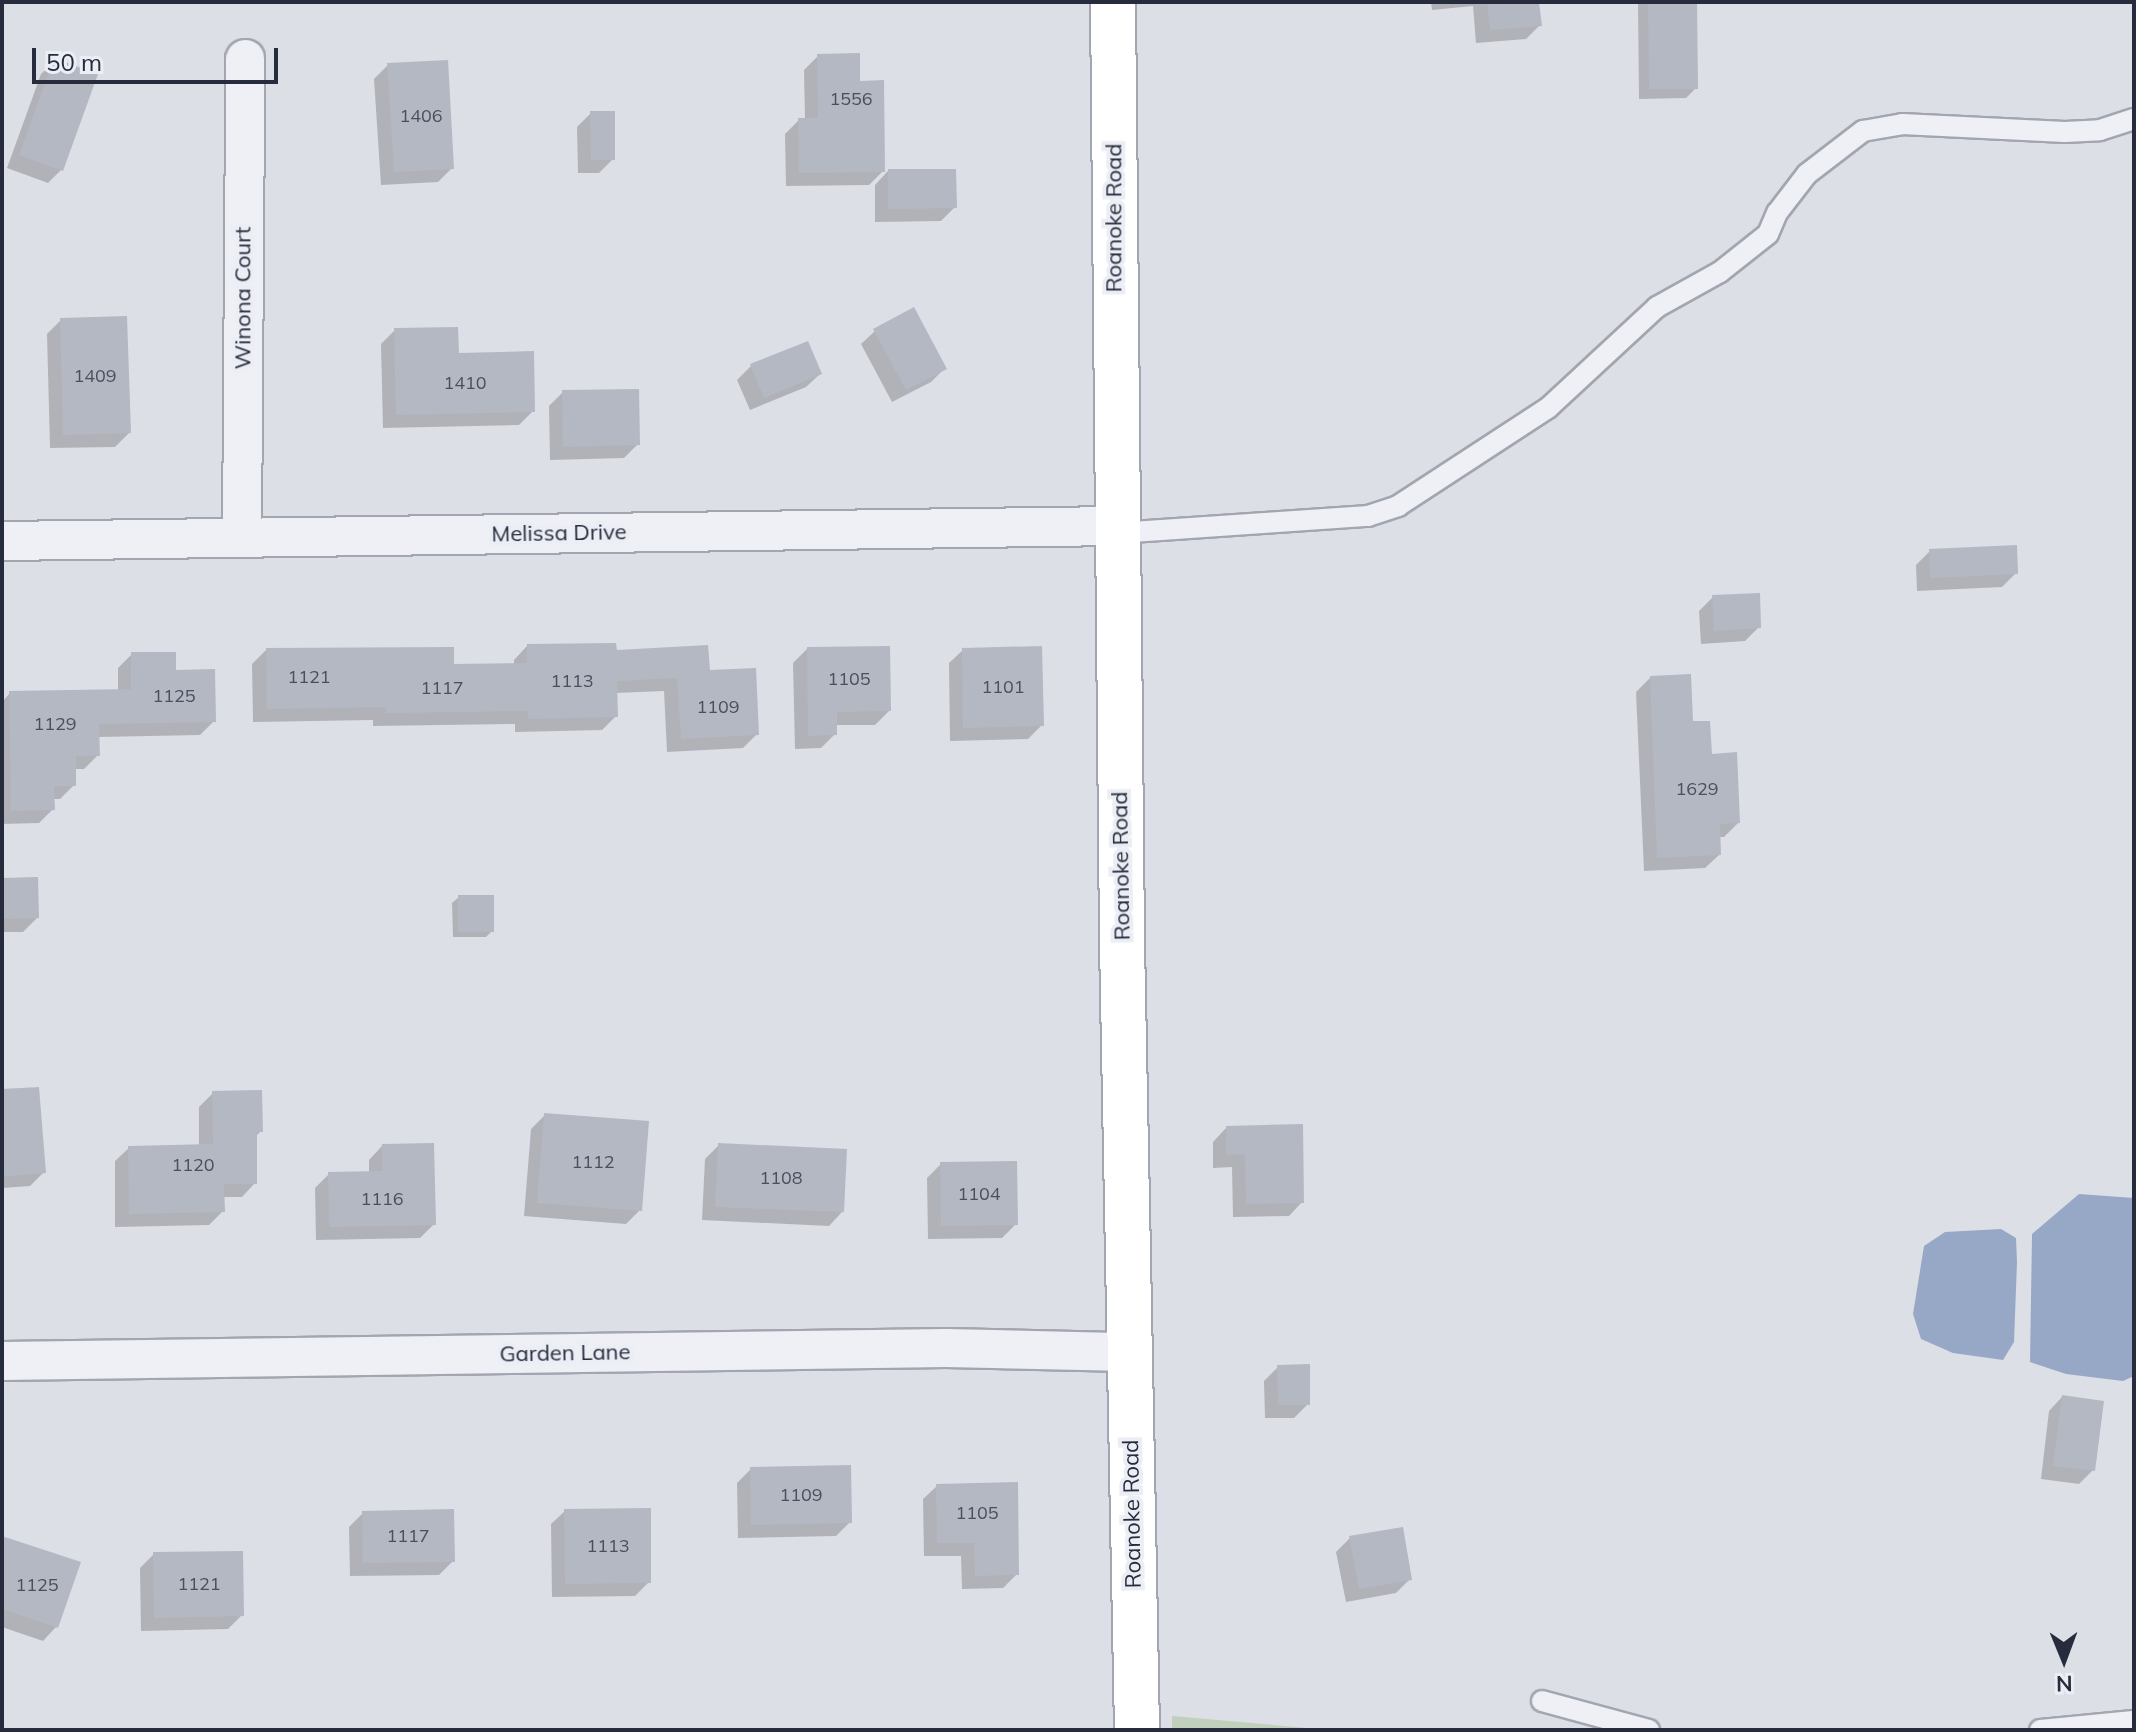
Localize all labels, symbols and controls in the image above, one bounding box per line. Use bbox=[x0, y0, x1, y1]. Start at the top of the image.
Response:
scale bar bbox=[36, 32, 282, 82]
text: 50 m bbox=[46, 47, 102, 77]
house number: 1556 bbox=[829, 88, 873, 110]
house number: 1406 bbox=[399, 105, 443, 127]
street label: Roanoke Road bbox=[1101, 144, 1127, 292]
street label: Winona Court bbox=[230, 227, 256, 369]
house number: 1409 bbox=[73, 365, 117, 387]
house number: 1410 bbox=[443, 372, 487, 394]
street label: Melissa Drive bbox=[491, 519, 627, 547]
house number: 1121 bbox=[287, 666, 331, 688]
house number: 1105 bbox=[827, 668, 871, 690]
house number: 1113 bbox=[550, 670, 594, 692]
house number: 1101 bbox=[981, 676, 1025, 698]
house number: 1117 bbox=[420, 677, 464, 699]
house number: 1125 bbox=[152, 685, 196, 707]
house number: 1109 bbox=[696, 696, 740, 718]
house number: 1129 bbox=[33, 713, 77, 735]
house number: 1629 bbox=[1675, 778, 1719, 800]
street label: Roanoke Road bbox=[1107, 791, 1135, 941]
house number: 1112 bbox=[571, 1151, 615, 1173]
house number: 1120 bbox=[171, 1154, 215, 1176]
house number: 1108 bbox=[759, 1167, 803, 1189]
house number: 1104 bbox=[957, 1183, 1001, 1205]
house number: 1116 bbox=[360, 1188, 404, 1210]
street label: Garden Lane bbox=[499, 1339, 631, 1367]
street label: Roanoke Road bbox=[1118, 1439, 1146, 1589]
house number: 1109 bbox=[779, 1484, 823, 1506]
house number: 1105 bbox=[955, 1502, 999, 1524]
house number: 1117 bbox=[386, 1525, 430, 1547]
house number: 1113 bbox=[586, 1535, 630, 1557]
house number: 1121 bbox=[177, 1573, 221, 1595]
house number: 1125 bbox=[15, 1574, 59, 1596]
north arrow bbox=[2024, 1620, 2104, 1700]
text: N bbox=[2056, 1670, 2073, 1698]

